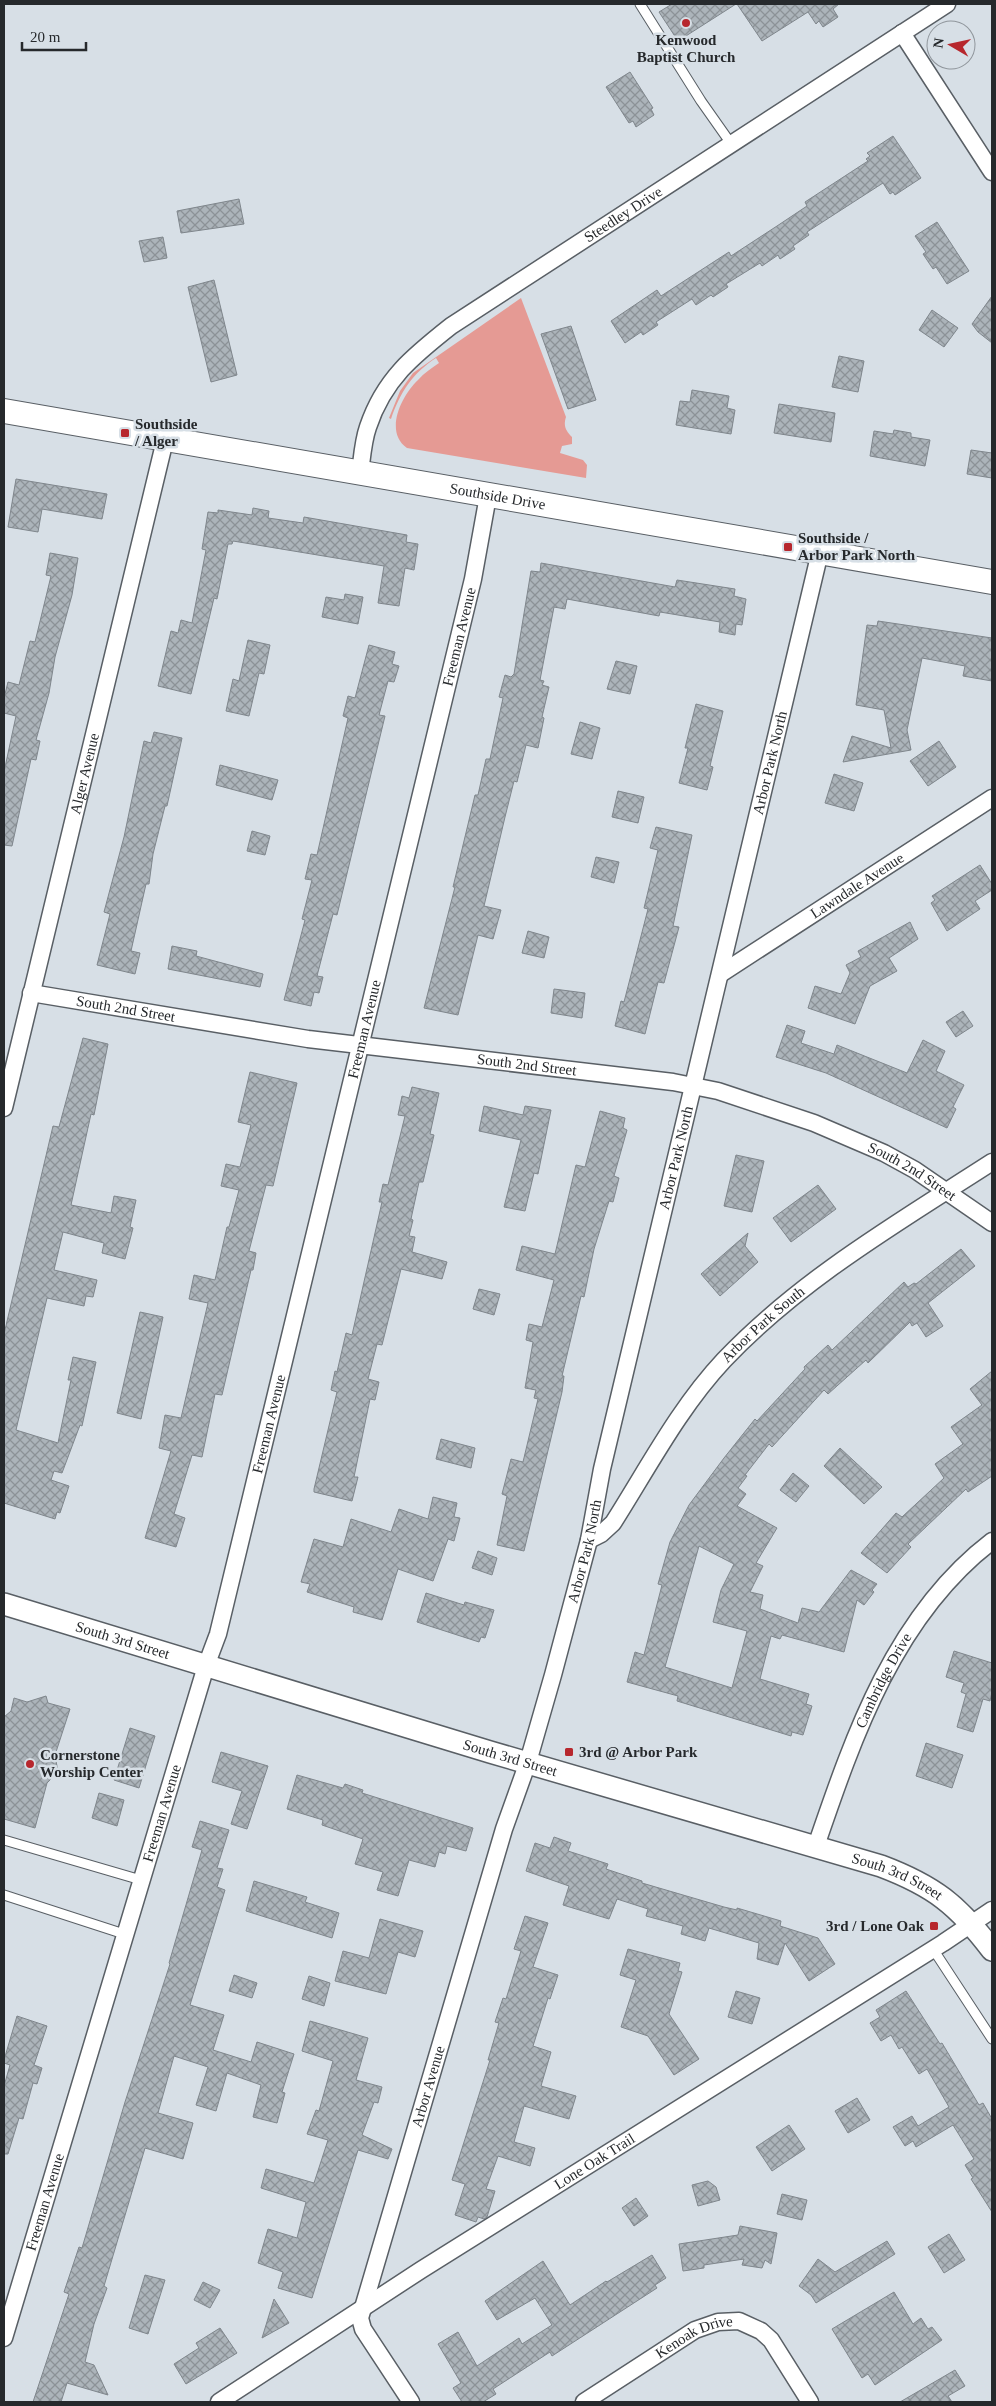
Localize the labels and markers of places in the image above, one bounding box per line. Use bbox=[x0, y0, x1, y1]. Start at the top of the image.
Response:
marker: Kenwood Baptist Church bbox=[680, 17, 692, 29]
place label: Kenwood Baptist Church bbox=[637, 32, 736, 65]
place label: Southside / Alger bbox=[134, 416, 198, 449]
marker: Southside / Alger bbox=[119, 427, 131, 439]
place label: Southside / Arbor Park North bbox=[798, 530, 916, 563]
marker: Southside / Arbor Park North bbox=[782, 541, 794, 553]
place label: 3rd @ Arbor Park bbox=[579, 1744, 698, 1760]
marker: 3rd @ Arbor Park bbox=[563, 1746, 575, 1758]
place label: Cornerstone Worship Center bbox=[40, 1747, 143, 1780]
marker: Cornerstone Worship Center bbox=[24, 1758, 36, 1770]
place label: 3rd / Lone Oak bbox=[826, 1918, 925, 1934]
marker: 3rd / Lone Oak bbox=[928, 1920, 940, 1932]

